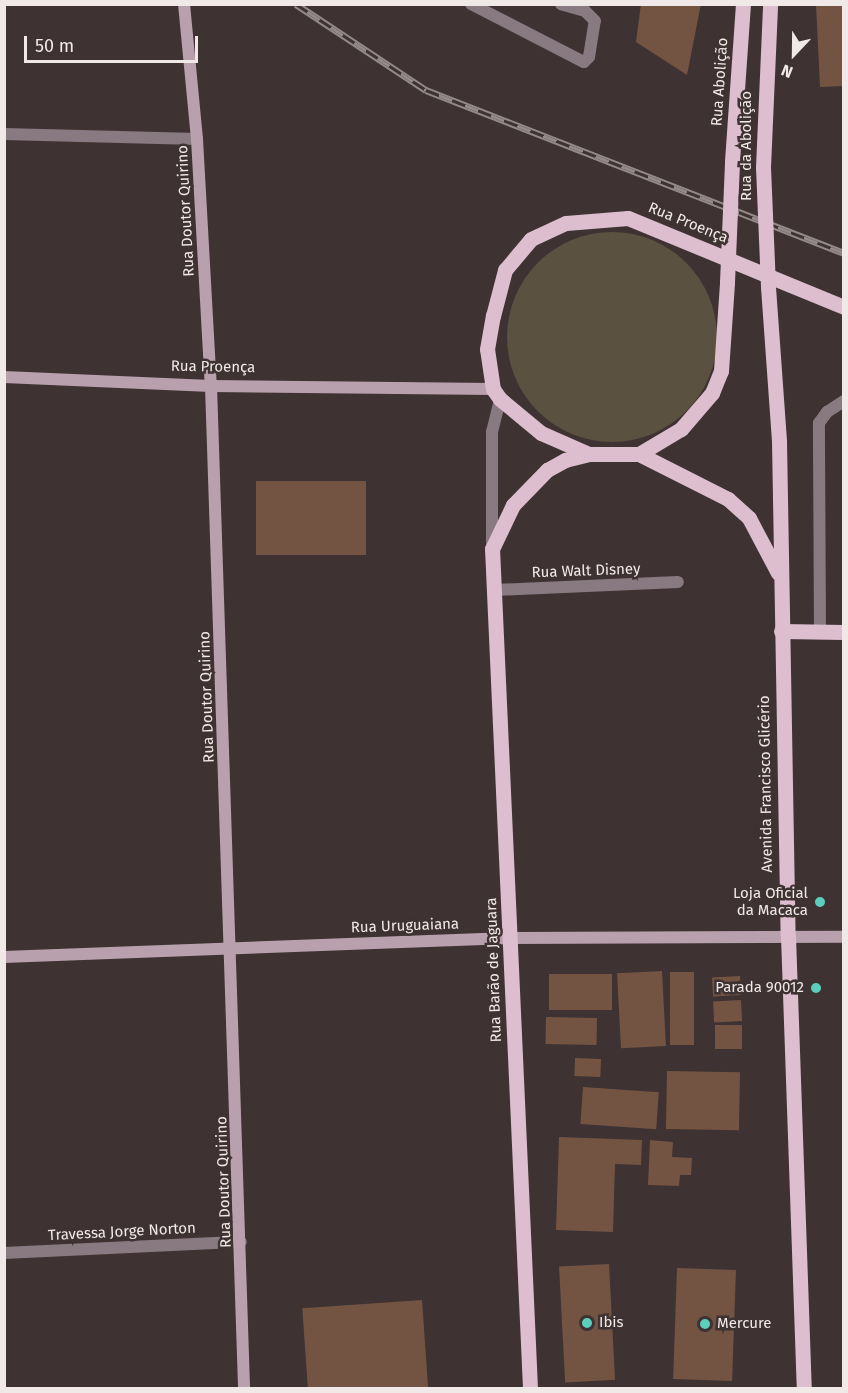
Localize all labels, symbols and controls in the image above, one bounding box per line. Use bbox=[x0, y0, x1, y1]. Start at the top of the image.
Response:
scale bar bbox=[27, 24, 201, 62]
north arrow bbox=[764, 24, 824, 84]
text: 50 m bbox=[35, 35, 74, 57]
street label: Rua Abolição bbox=[708, 37, 732, 127]
text: N bbox=[779, 60, 796, 82]
street label: Rua da Abolição bbox=[738, 91, 756, 201]
street label: Rua Doutor Quirino bbox=[174, 145, 198, 277]
street label: Rua Proença bbox=[645, 199, 731, 247]
street label: Rua Proença bbox=[171, 357, 255, 377]
street label: Rua Walt Disney bbox=[531, 560, 641, 582]
street label: Rua Doutor Quirino bbox=[196, 631, 218, 763]
street label: Avenida Francisco Glicério bbox=[755, 695, 777, 873]
place label: Loja Oficial da Macaca bbox=[733, 884, 808, 919]
marker: Loja Oficial da Macaca bbox=[813, 895, 827, 909]
street label: Rua Barão de Jaguara bbox=[482, 897, 506, 1043]
street label: Rua Uruguaiana bbox=[351, 915, 459, 937]
place label: Parada 90012 bbox=[715, 979, 804, 997]
marker: Parada 90012 bbox=[809, 981, 823, 995]
street label: Rua Doutor Quirino bbox=[213, 1116, 235, 1248]
street label: Travessa Jorge Norton bbox=[48, 1219, 196, 1245]
place label: Ibis bbox=[599, 1314, 624, 1332]
place label: Mercure bbox=[717, 1315, 771, 1333]
marker: Ibis bbox=[580, 1316, 594, 1330]
marker: Mercure bbox=[698, 1317, 712, 1331]

